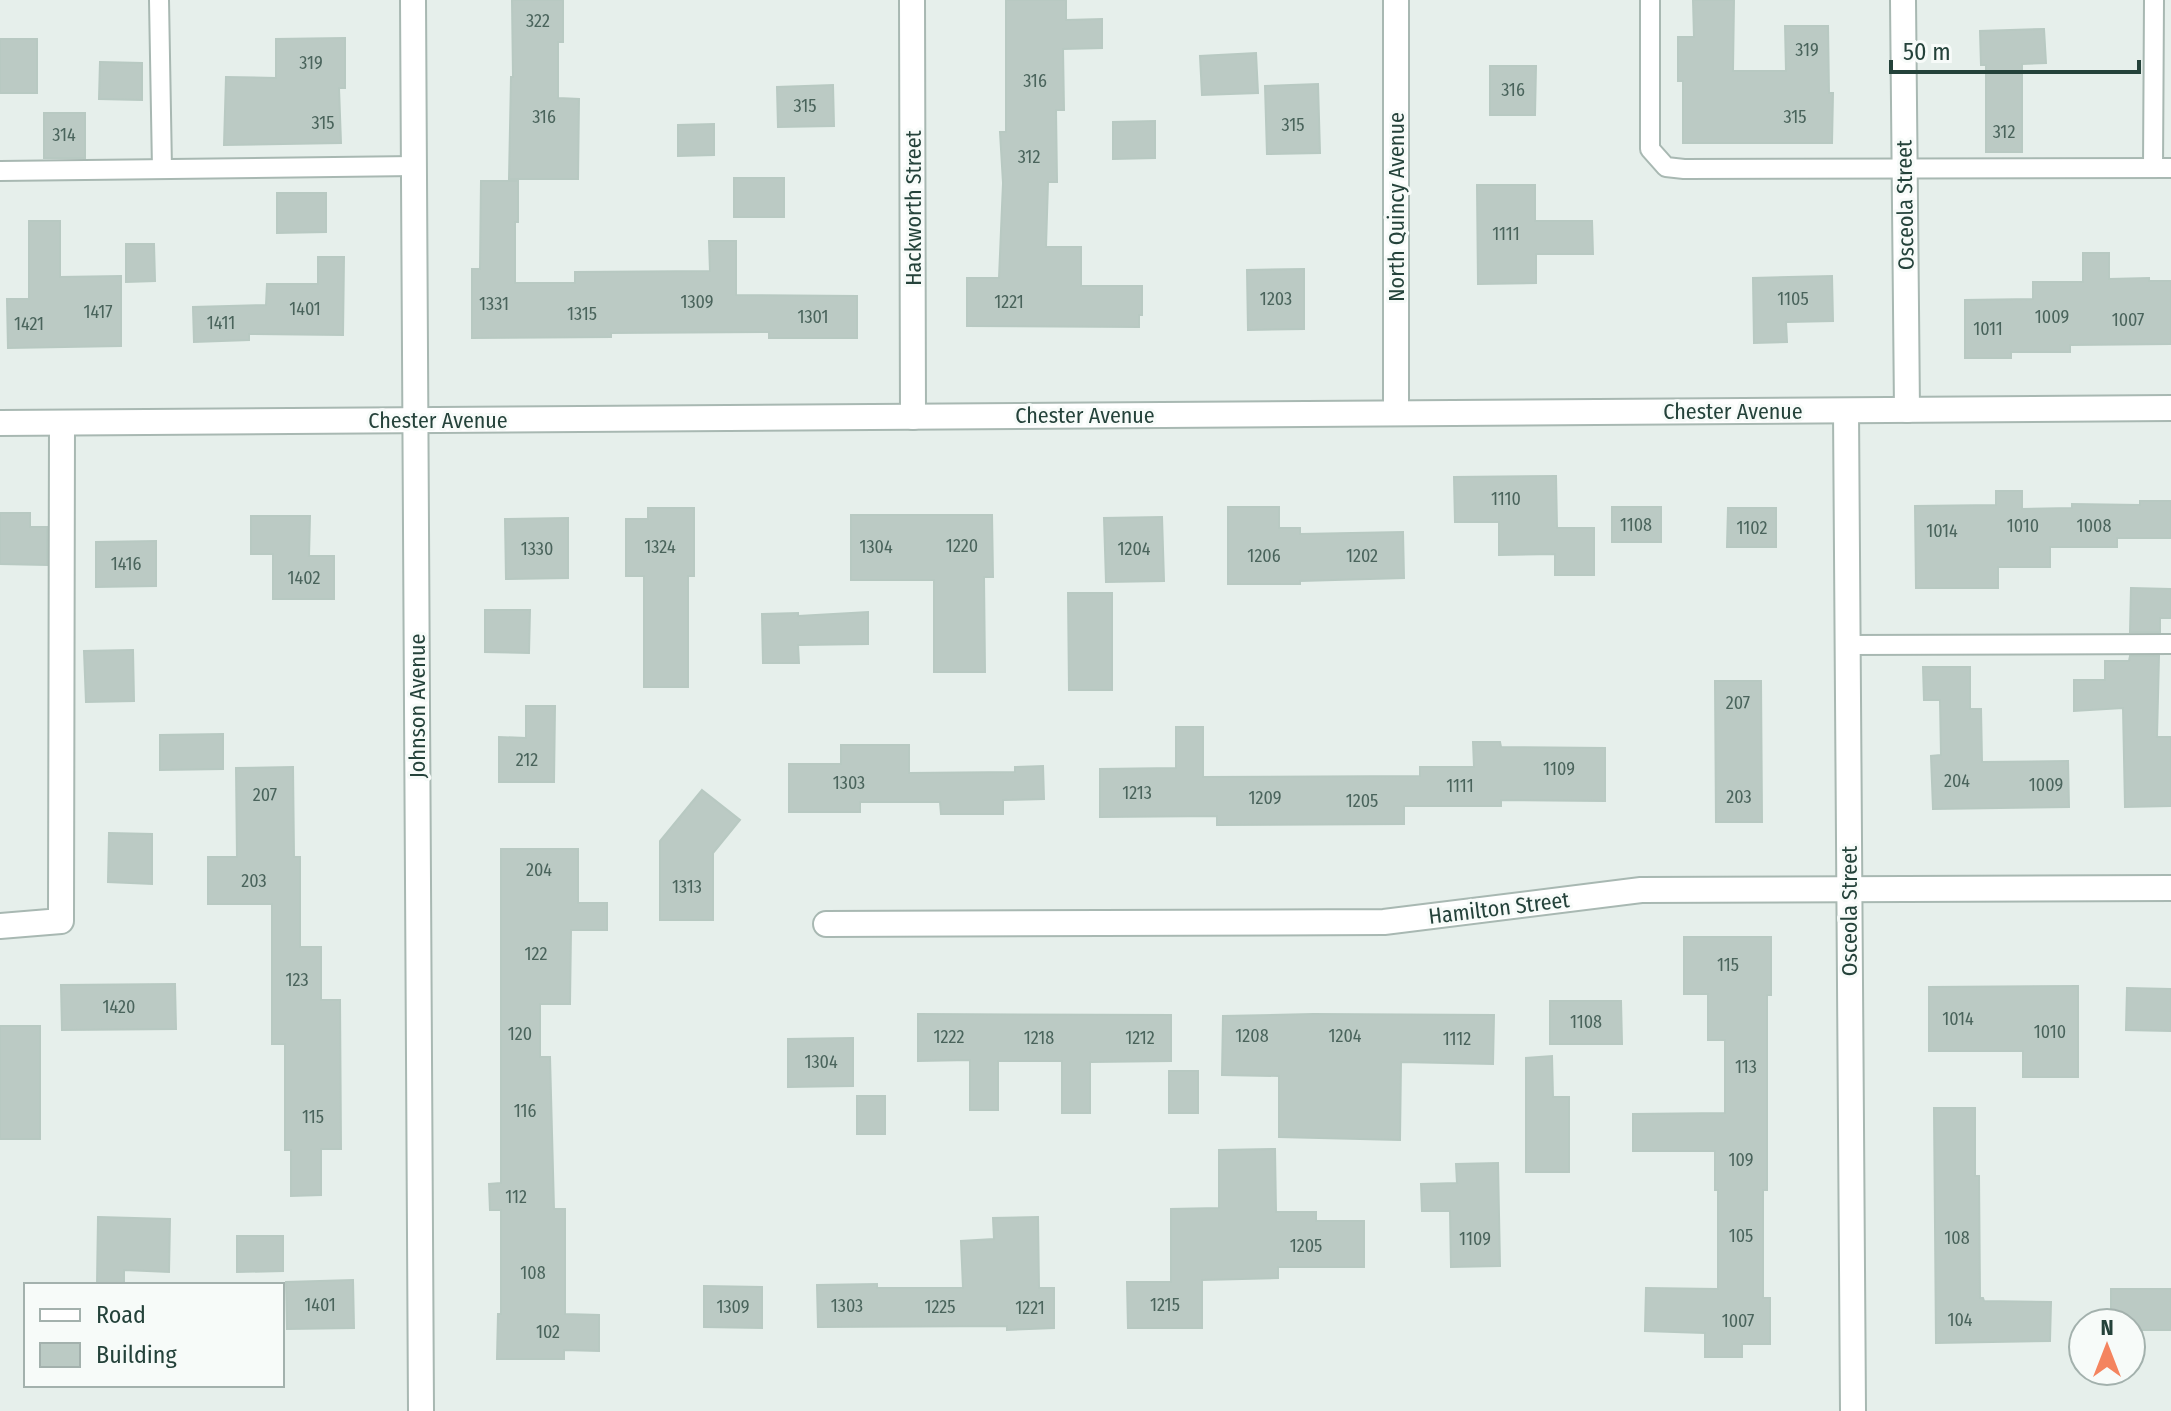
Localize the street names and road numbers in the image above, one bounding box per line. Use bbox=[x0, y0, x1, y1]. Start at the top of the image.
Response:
street label: North Quincy Avenue bbox=[1383, 112, 1410, 302]
street label: Hackworth Street bbox=[900, 129, 927, 286]
street label: Osceola Street bbox=[1890, 139, 1920, 270]
street label: Chester Avenue bbox=[1663, 398, 1803, 425]
street label: Chester Avenue bbox=[1015, 402, 1155, 429]
street label: Chester Avenue bbox=[368, 407, 508, 434]
street label: Johnson Avenue bbox=[404, 634, 431, 778]
street label: Osceola Street bbox=[1836, 845, 1863, 976]
street label: Hamilton Street bbox=[1427, 886, 1572, 930]

